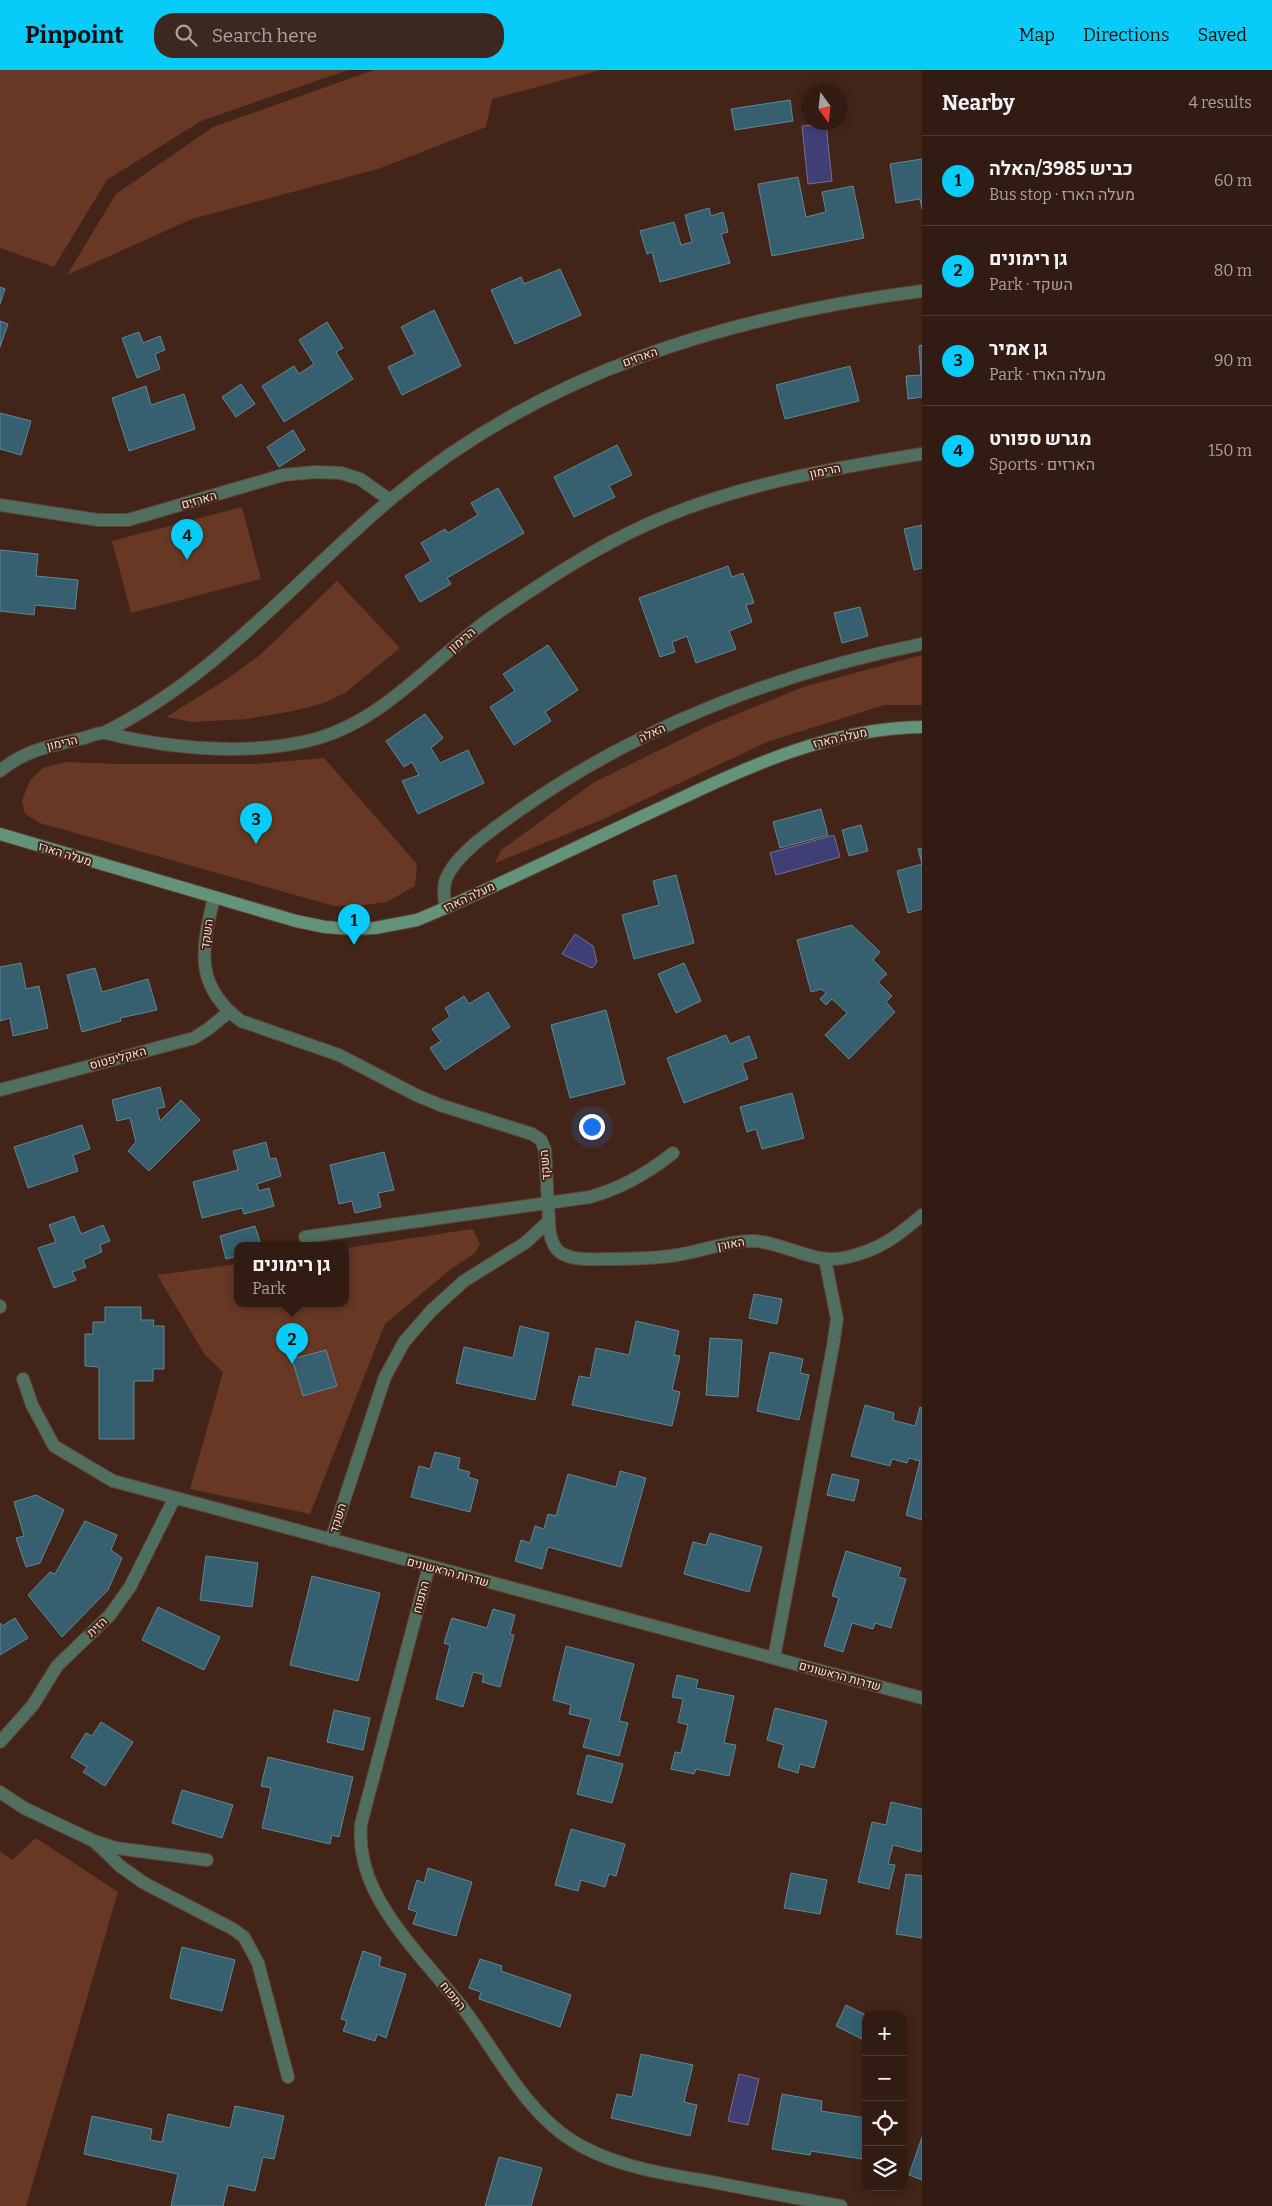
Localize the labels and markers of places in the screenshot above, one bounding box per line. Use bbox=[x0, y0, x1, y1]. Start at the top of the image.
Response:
pin: 4 bbox=[171, 519, 203, 560]
pin: 3 bbox=[240, 803, 272, 844]
pin: 1 bbox=[338, 904, 370, 945]
pin: 2 bbox=[276, 1323, 308, 1364]

